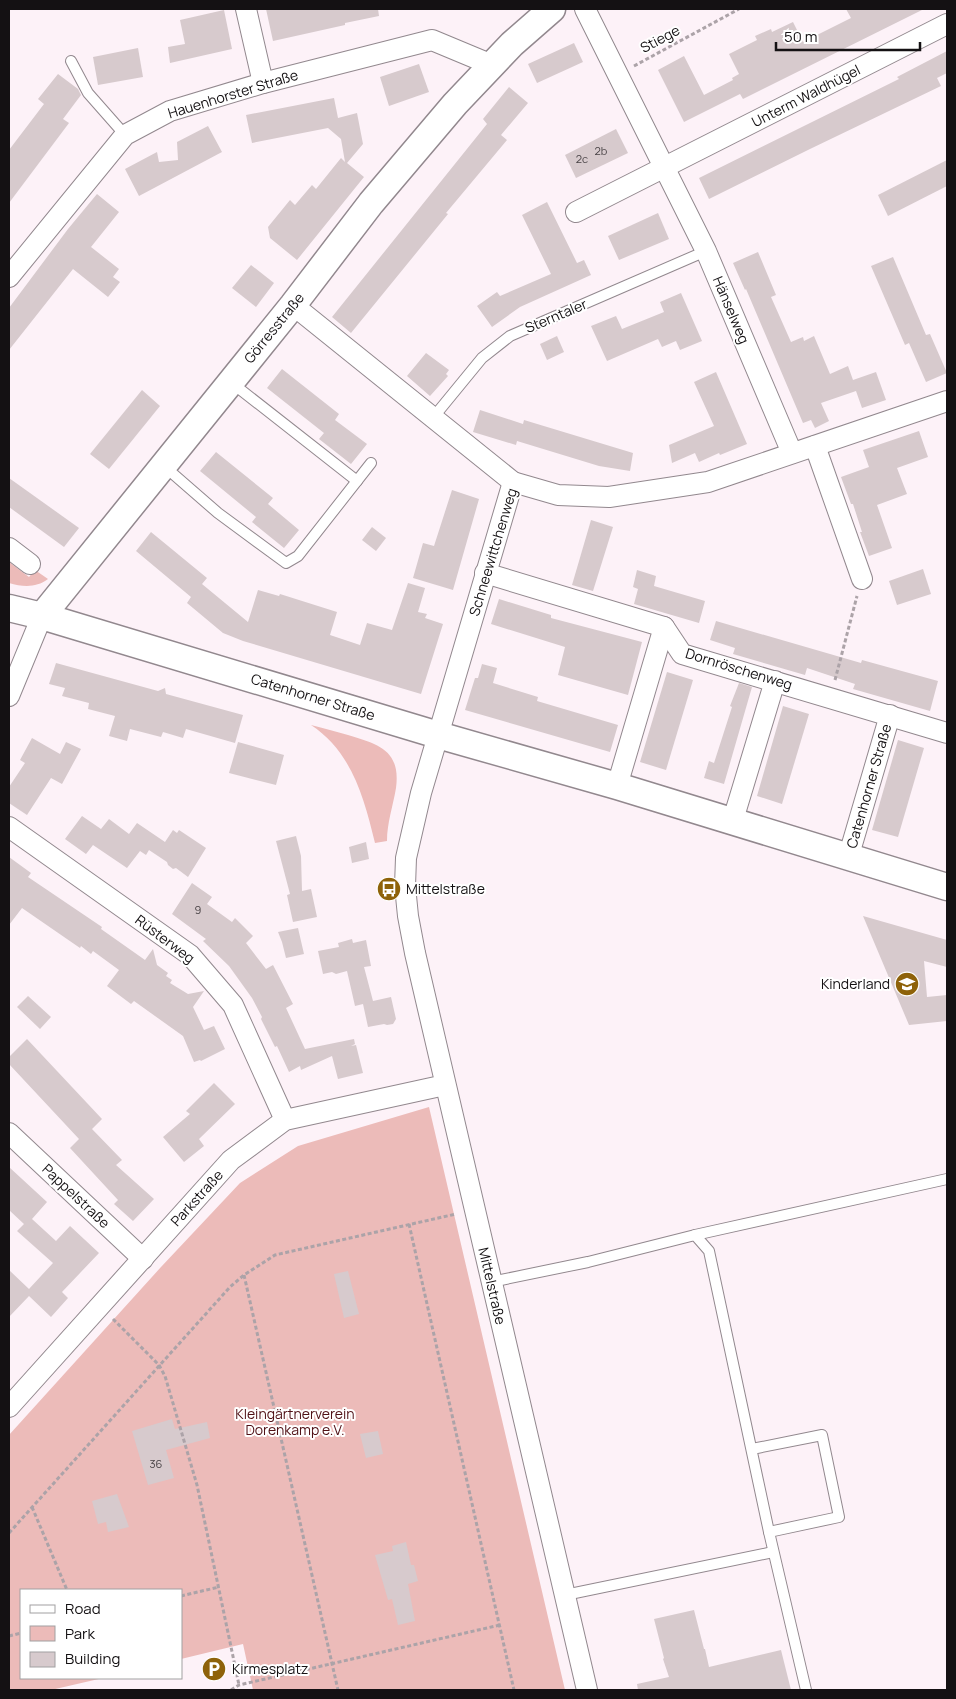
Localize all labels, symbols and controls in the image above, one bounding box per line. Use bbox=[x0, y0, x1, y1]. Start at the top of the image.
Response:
street label: Stiege bbox=[637, 20, 683, 57]
scale bar bbox=[776, 20, 920, 52]
text: 50 m bbox=[784, 26, 818, 47]
street label: Unterm Waldhügel bbox=[748, 60, 863, 131]
street label: Hauenhorster Straße bbox=[165, 65, 300, 122]
house number: 2b bbox=[595, 143, 608, 158]
house number: 2c bbox=[576, 151, 588, 166]
street label: Hänselweg bbox=[709, 273, 754, 346]
street label: Görresstraße bbox=[239, 288, 308, 367]
street label: Sterntaler bbox=[522, 294, 590, 337]
street label: Schneewittchenweg bbox=[464, 486, 521, 618]
street label: Dornröschenweg bbox=[683, 643, 795, 694]
street label: Catenhorner Straße bbox=[249, 669, 377, 724]
street label: Catenhorner Straße bbox=[842, 721, 895, 850]
bus stop icon: Mittelstraße bbox=[376, 876, 402, 902]
place label: Mittelstraße bbox=[406, 879, 485, 898]
house number: 9 bbox=[195, 902, 202, 917]
street label: Rüsterweg bbox=[132, 910, 199, 967]
school or university icon: Kinderland bbox=[894, 971, 920, 997]
place label: Kinderland bbox=[821, 974, 890, 993]
street label: Pappelstraße bbox=[38, 1159, 114, 1232]
street label: Parkstraße bbox=[166, 1165, 227, 1230]
street label: Mittelstraße bbox=[474, 1245, 511, 1326]
park label: Kleingärtnerverein Dorenkamp e.V. bbox=[235, 1404, 355, 1439]
house number: 36 bbox=[150, 1456, 163, 1471]
legend bbox=[20, 1589, 182, 1679]
text: Road bbox=[65, 1598, 101, 1619]
text: Park bbox=[65, 1623, 95, 1644]
text: Building bbox=[65, 1648, 120, 1669]
parking icon: Kirmesplatz bbox=[201, 1656, 227, 1682]
place label: Kirmesplatz bbox=[232, 1659, 308, 1678]

